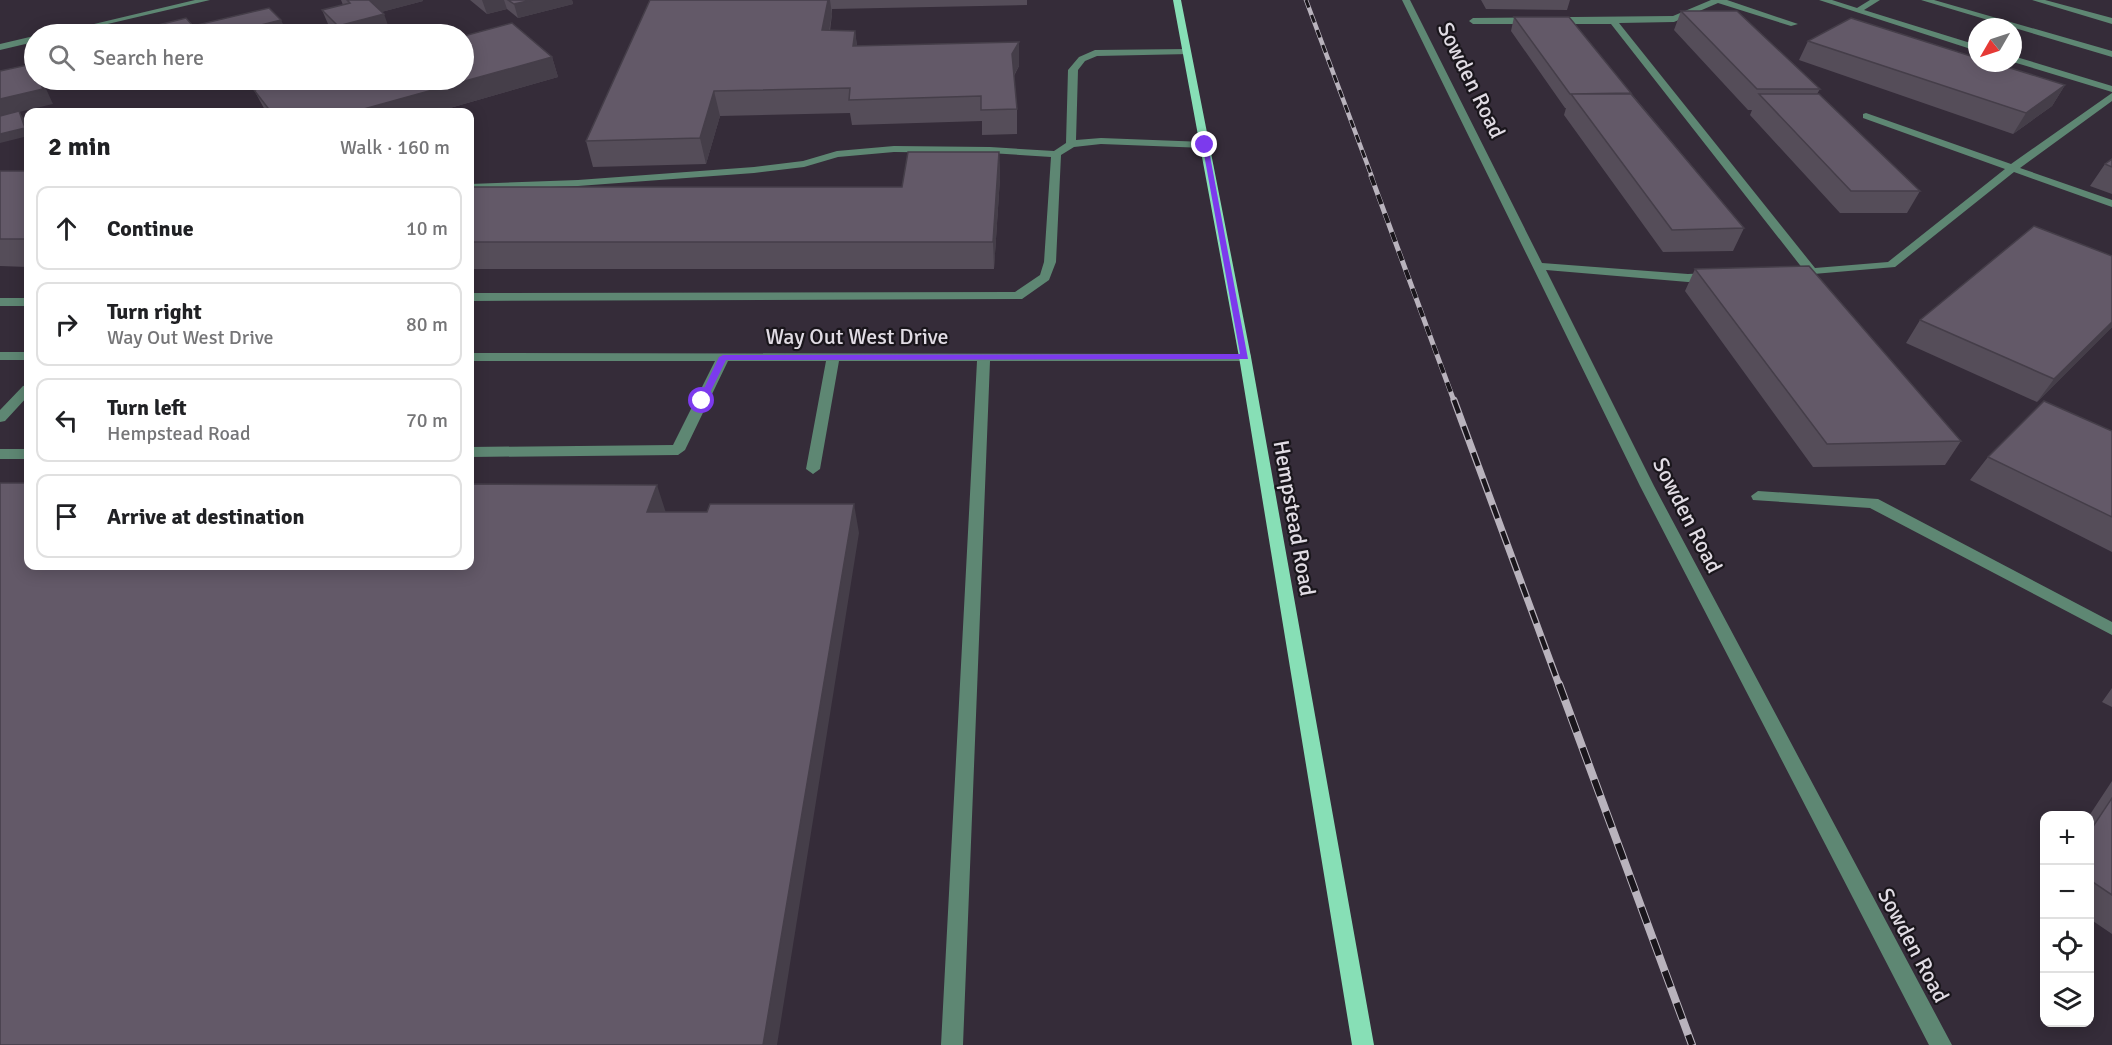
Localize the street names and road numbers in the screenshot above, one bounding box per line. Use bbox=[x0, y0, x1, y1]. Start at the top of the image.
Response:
street label: Sowden Road bbox=[1432, 18, 1511, 143]
street label: Way Out West Drive bbox=[765, 323, 949, 350]
street label: Hempstead Road bbox=[1268, 438, 1322, 598]
street label: Sowden Road bbox=[1647, 453, 1728, 577]
street label: Sowden Road bbox=[1872, 883, 1955, 1007]

